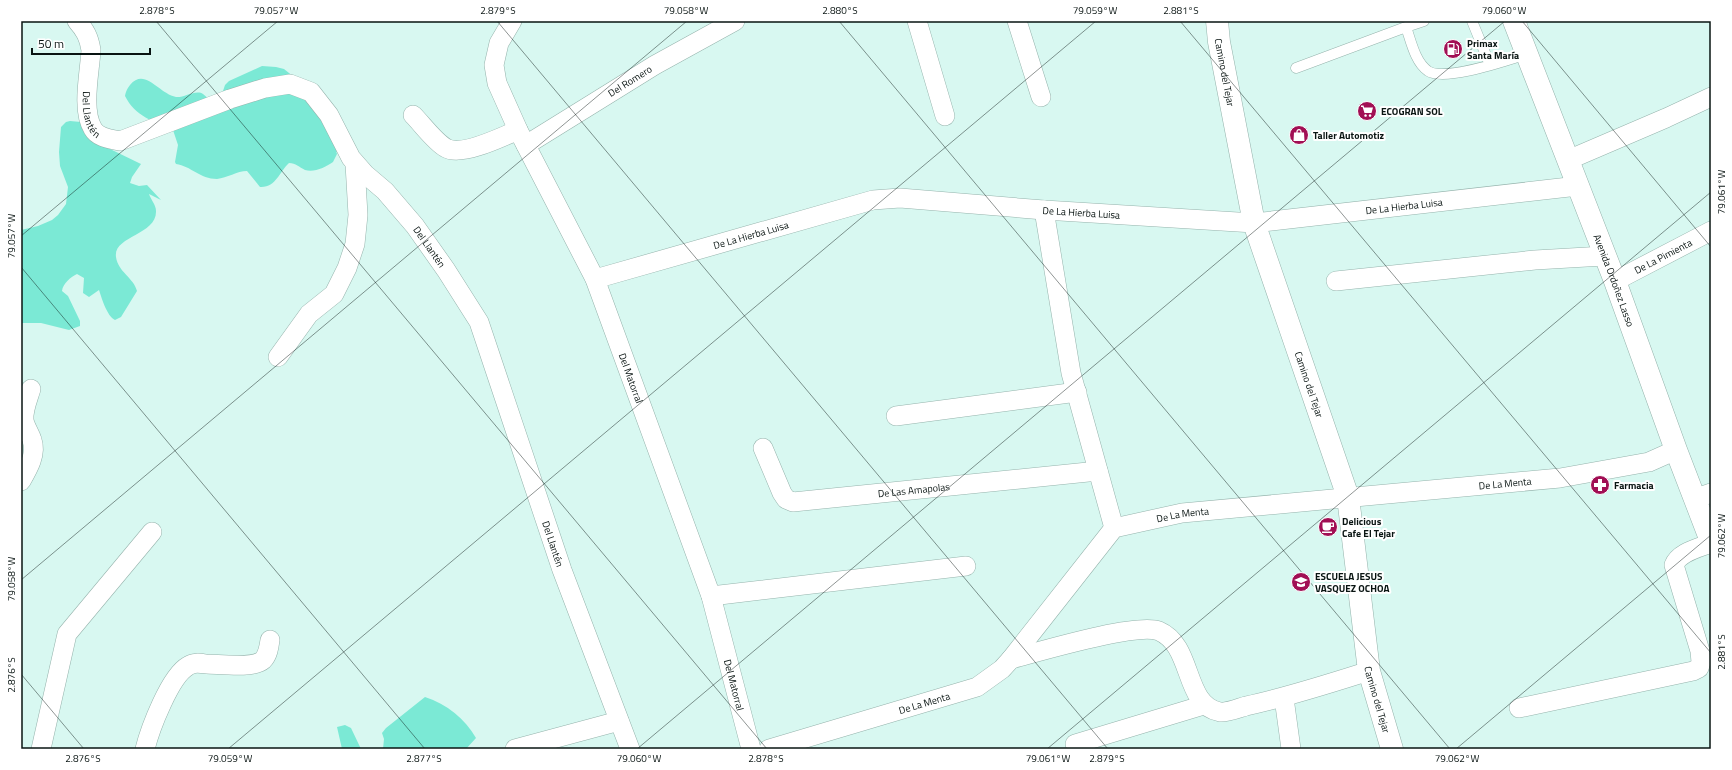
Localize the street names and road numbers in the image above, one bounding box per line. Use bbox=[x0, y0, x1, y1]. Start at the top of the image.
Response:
street label: Camino del Tejar bbox=[1211, 38, 1239, 108]
street label: Del Romero bbox=[605, 61, 655, 100]
street label: Del Llantén bbox=[79, 91, 104, 141]
street label: De La Hierba Luisa bbox=[1365, 194, 1443, 218]
street label: De La Hierba Luisa bbox=[1042, 202, 1121, 222]
street label: De La Hierba Luisa bbox=[711, 217, 790, 253]
street label: Del Llantén bbox=[410, 223, 449, 270]
street label: Avenida Ordoñez Lasso bbox=[1590, 232, 1638, 329]
street label: De La Pimienta bbox=[1631, 235, 1694, 277]
street label: Camino del Tejar bbox=[1291, 349, 1328, 420]
street label: Del Matorral bbox=[615, 351, 647, 405]
street label: De La Menta bbox=[1478, 473, 1532, 493]
street label: De Las Amapolas bbox=[877, 479, 951, 501]
street label: De La Menta bbox=[1155, 503, 1210, 526]
street label: Del Llantén bbox=[539, 519, 568, 569]
street label: Del Matorral bbox=[720, 658, 748, 712]
street label: Camino del Tejar bbox=[1361, 665, 1394, 735]
street label: De La Menta bbox=[897, 688, 952, 717]

